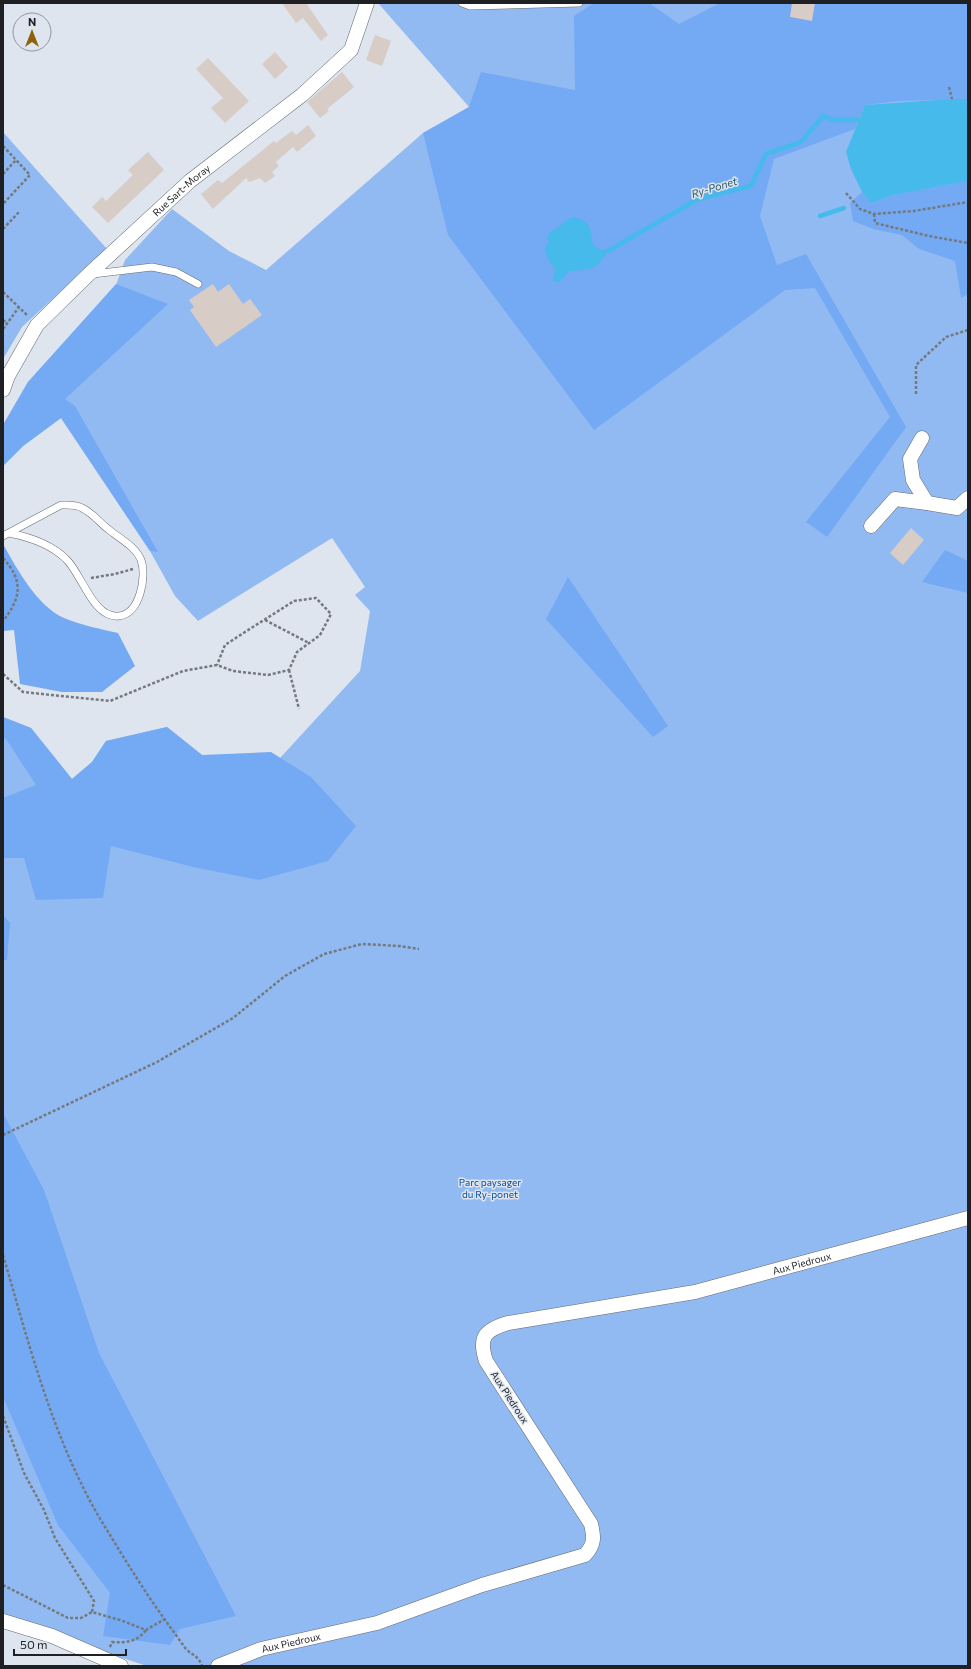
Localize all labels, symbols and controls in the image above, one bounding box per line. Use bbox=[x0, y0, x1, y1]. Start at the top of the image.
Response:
north arrow bbox=[12, 12, 52, 52]
text: N bbox=[28, 15, 36, 28]
street label: Rue Sart-Moray bbox=[150, 162, 212, 219]
water label: Ry-Ponet bbox=[689, 174, 739, 200]
park label: Parc paysager du Ry-ponet bbox=[459, 1176, 521, 1200]
street label: Aux Piedroux bbox=[771, 1249, 833, 1277]
street label: Aux Piedroux bbox=[489, 1368, 532, 1426]
street label: Aux Piedroux bbox=[260, 1630, 322, 1655]
scale bar bbox=[14, 1631, 126, 1657]
text: 50 m bbox=[20, 1637, 48, 1651]

